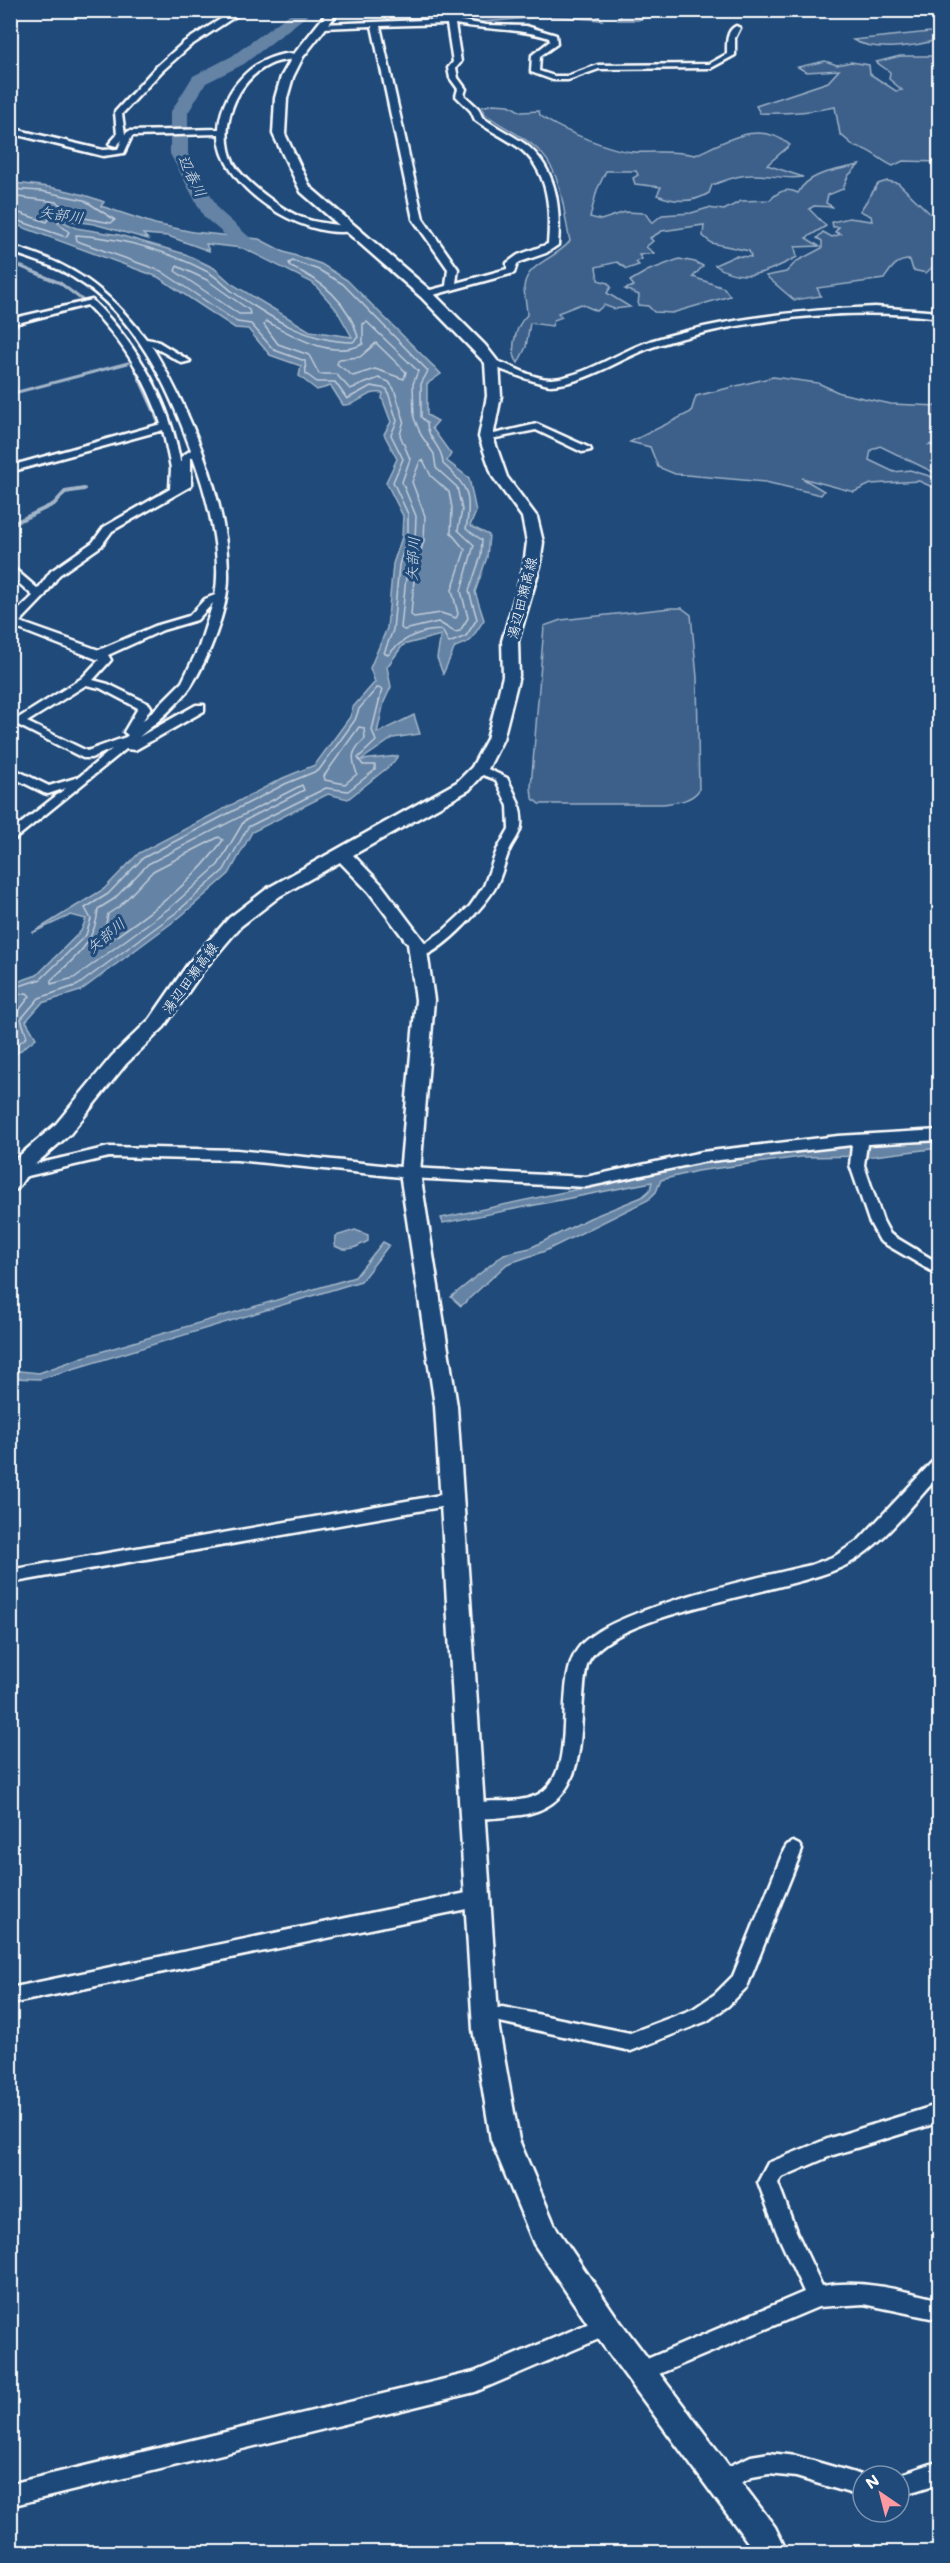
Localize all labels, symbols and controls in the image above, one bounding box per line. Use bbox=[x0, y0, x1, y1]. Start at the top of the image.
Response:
water label: 辺春川 bbox=[174, 151, 212, 200]
water label: 矢部川 bbox=[37, 201, 85, 227]
water label: 矢部川 bbox=[401, 536, 423, 582]
street label: 湯辺田瀬高線 bbox=[502, 555, 541, 641]
water label: 矢部川 bbox=[82, 913, 129, 957]
street label: 湯辺田瀬高線 bbox=[157, 938, 222, 1017]
north arrow bbox=[851, 2464, 911, 2524]
text: N bbox=[861, 2469, 883, 2493]

